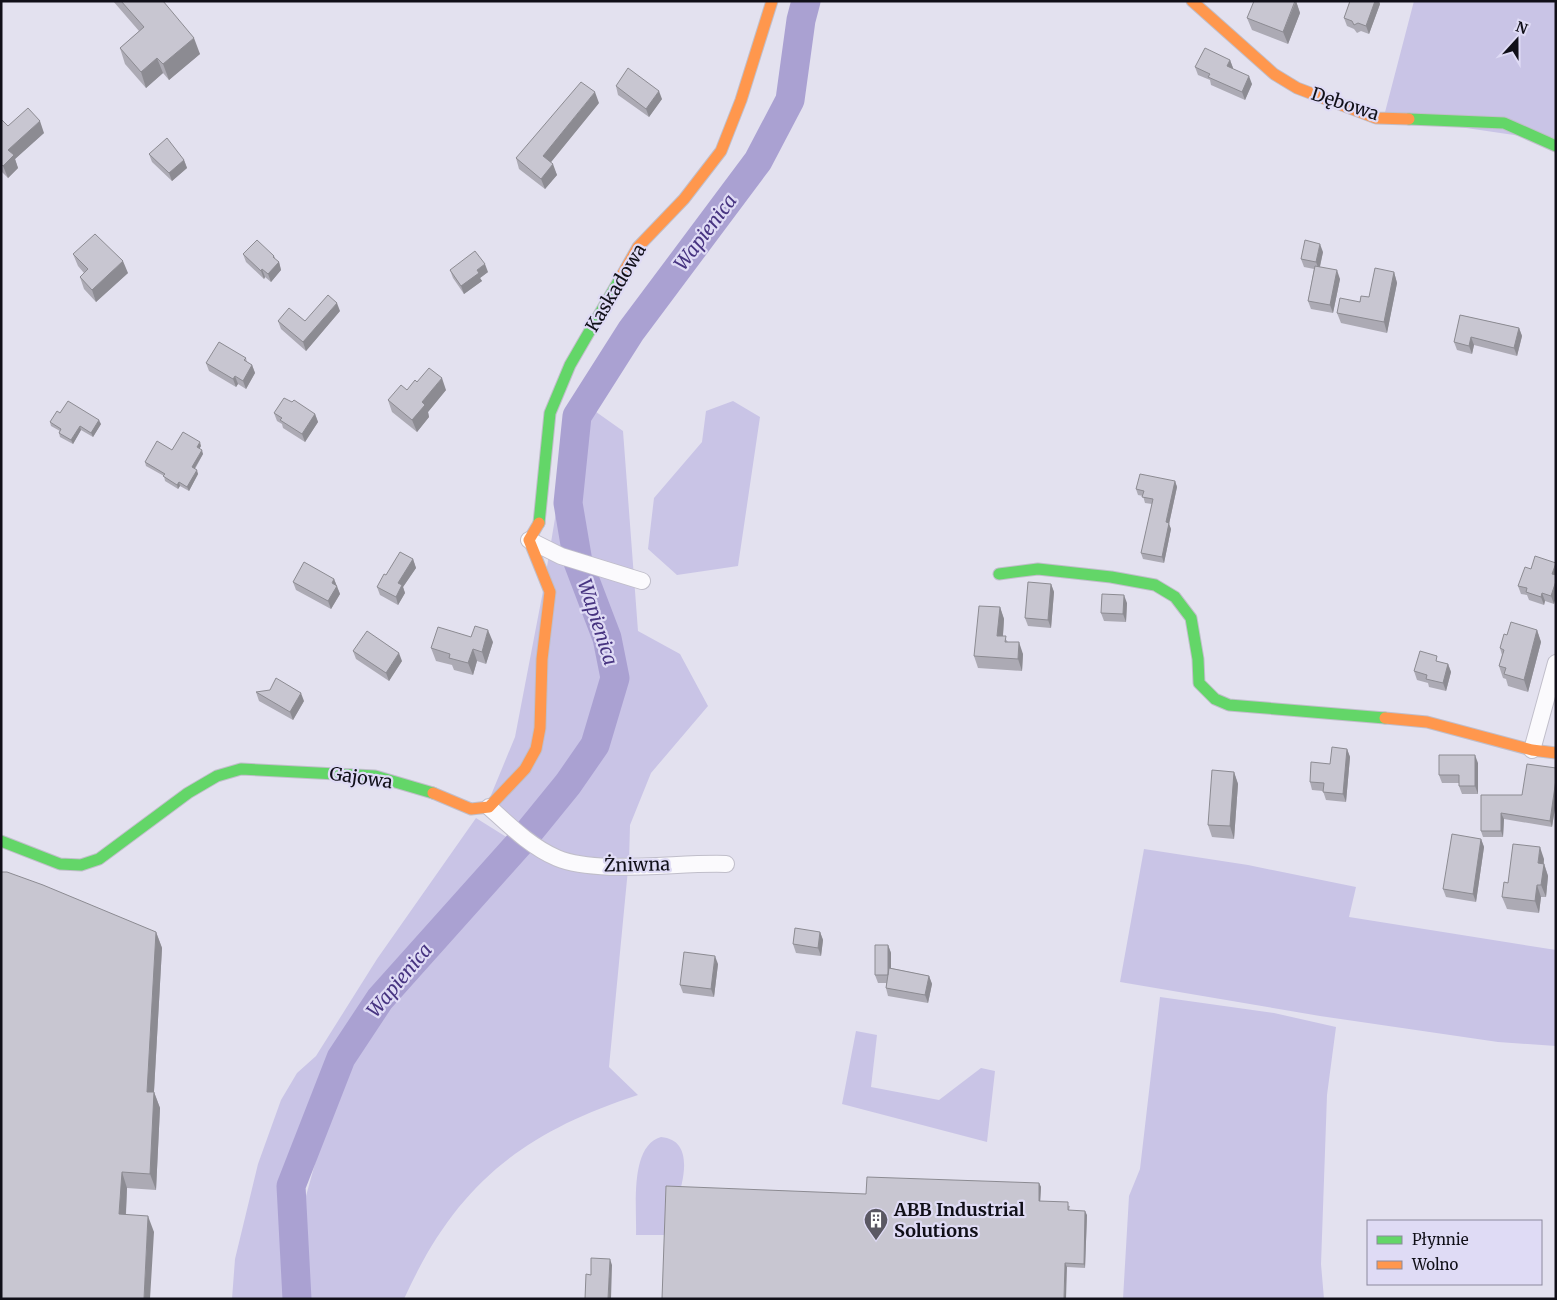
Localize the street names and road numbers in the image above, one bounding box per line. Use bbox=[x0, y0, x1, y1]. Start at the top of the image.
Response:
street label: Dębowa bbox=[1308, 82, 1382, 125]
street label: Kaskadowa bbox=[580, 239, 651, 336]
street label: Gajowa bbox=[328, 762, 394, 793]
street label: Żniwna bbox=[604, 852, 671, 877]

